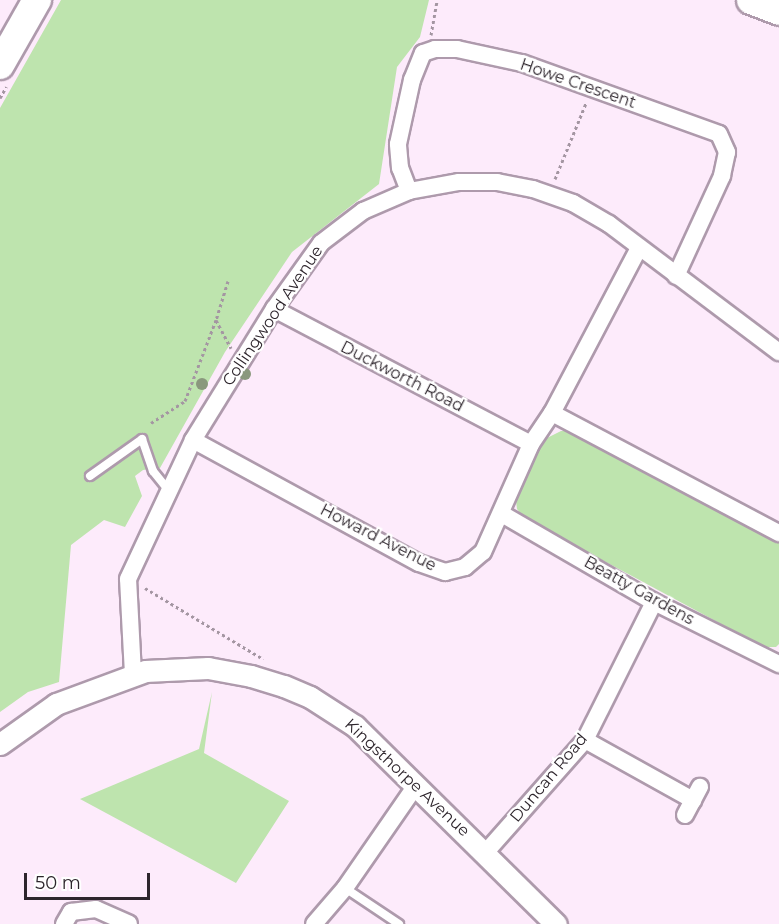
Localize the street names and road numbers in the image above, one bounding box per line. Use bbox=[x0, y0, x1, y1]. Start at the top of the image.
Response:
street label: Howe Crescent bbox=[518, 55, 638, 113]
street label: Collingwood Avenue bbox=[219, 242, 327, 390]
street label: Duckworth Road bbox=[337, 338, 467, 416]
street label: Howard Avenue bbox=[317, 500, 439, 576]
street label: Beatty Gardens bbox=[580, 553, 698, 629]
street label: Kingsthorpe Avenue bbox=[340, 715, 474, 841]
street label: Duncan Road bbox=[506, 730, 592, 826]

